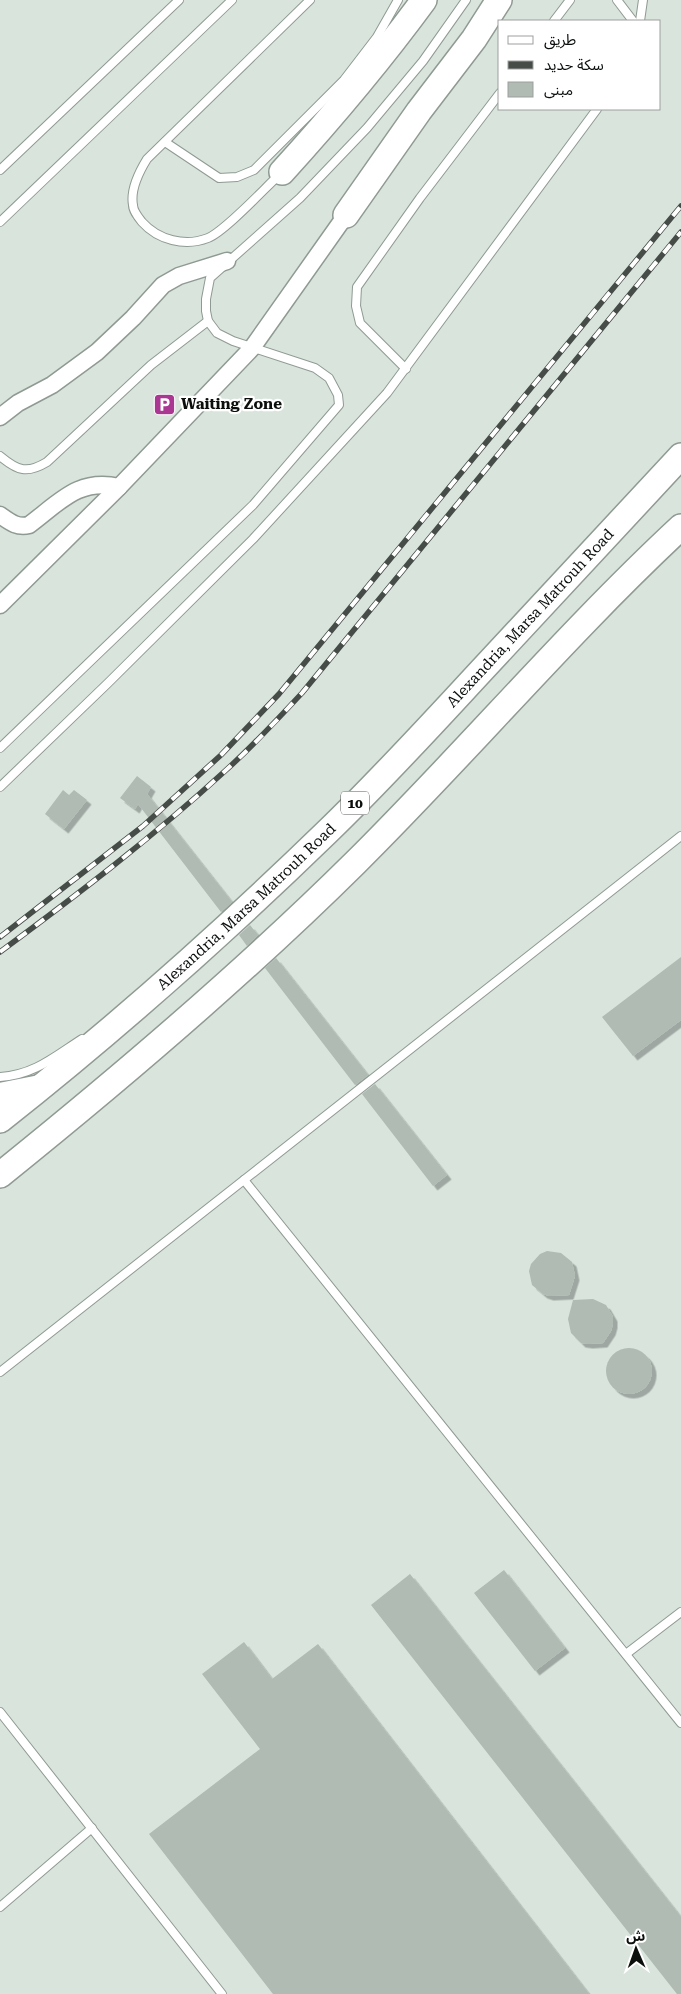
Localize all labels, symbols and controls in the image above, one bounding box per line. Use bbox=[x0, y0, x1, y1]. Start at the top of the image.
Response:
legend bbox=[498, 20, 661, 110]
text: طريق bbox=[544, 31, 576, 50]
text: سكة حديد bbox=[544, 56, 604, 74]
text: مبنى bbox=[544, 81, 573, 99]
parking icon: Waiting Zone bbox=[153, 392, 177, 416]
place label: Waiting Zone bbox=[181, 395, 282, 413]
street label: Alexandria, Marsa Matrouh Road bbox=[443, 525, 618, 711]
road number: 10 bbox=[341, 791, 369, 814]
street label: Alexandria, Marsa Matrouh Road bbox=[153, 819, 340, 994]
north arrow bbox=[611, 1924, 661, 1974]
text: ش bbox=[626, 1928, 645, 1944]

